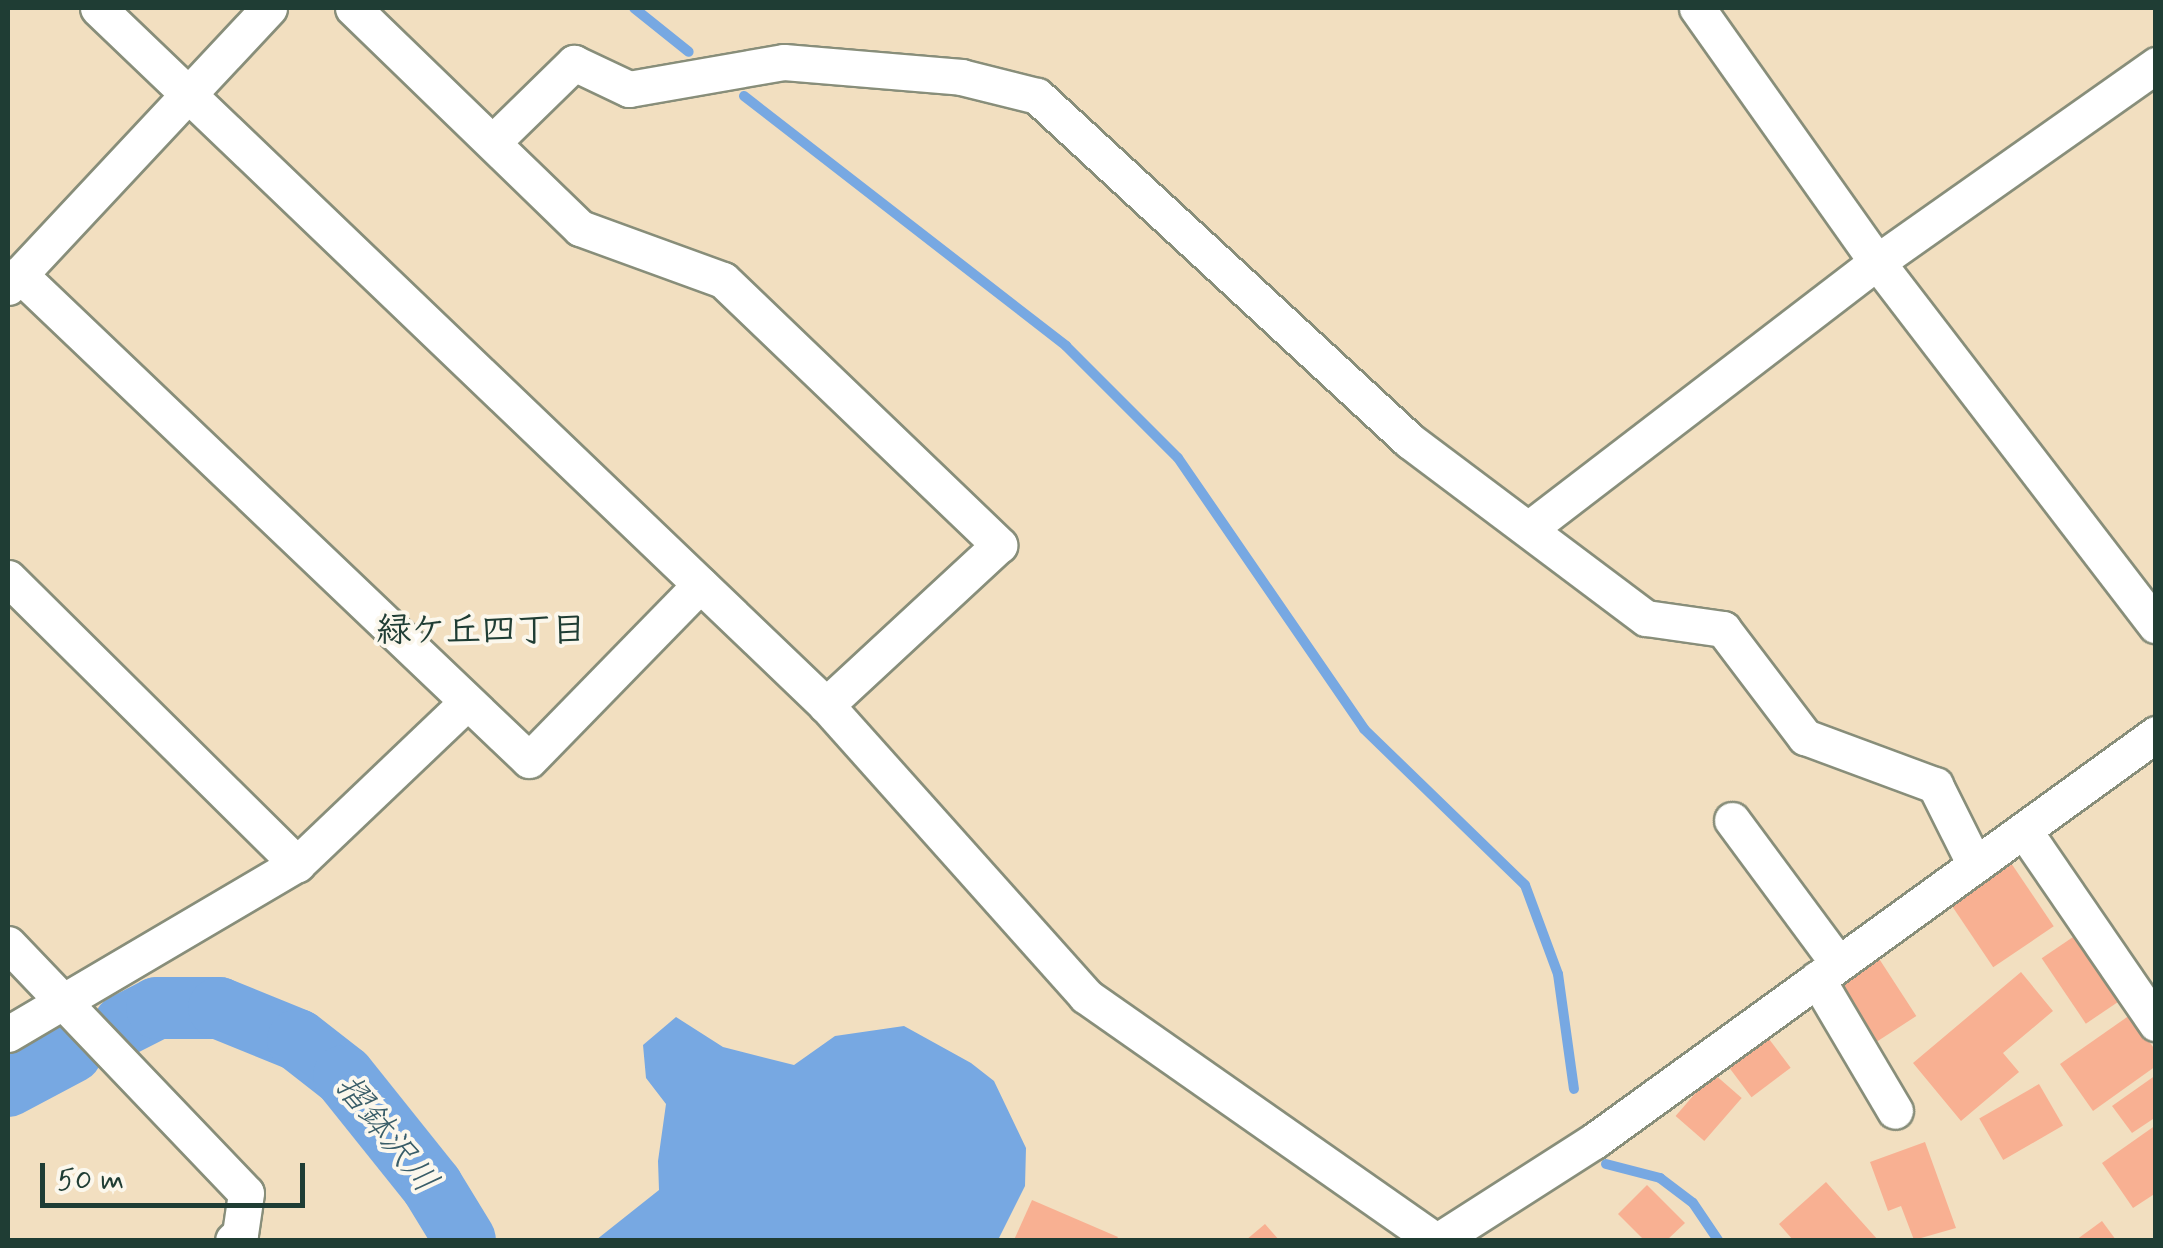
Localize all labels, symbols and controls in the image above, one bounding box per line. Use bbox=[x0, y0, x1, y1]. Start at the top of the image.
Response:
district label: 緑ケ丘四丁目 bbox=[376, 610, 586, 652]
water label: 摺鉢沢川 bbox=[326, 1066, 446, 1202]
scale bar bbox=[45, 1143, 310, 1205]
text: 50 m bbox=[57, 1161, 124, 1200]

